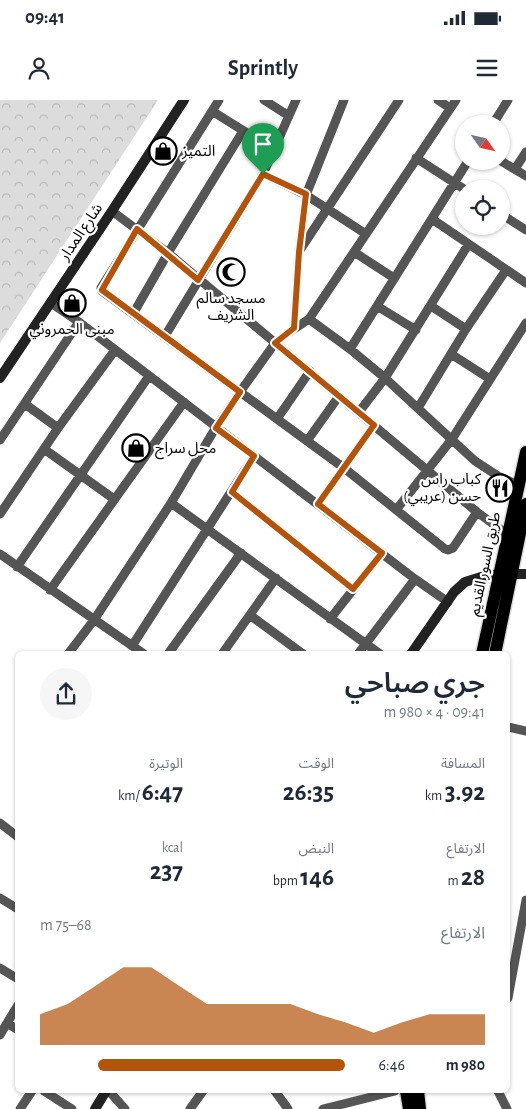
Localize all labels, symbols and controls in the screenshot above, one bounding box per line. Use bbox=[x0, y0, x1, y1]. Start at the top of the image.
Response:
text: 09:41 bbox=[25, 8, 65, 27]
icon: person bbox=[25, 54, 53, 82]
icon: menu bbox=[473, 54, 501, 82]
text: Sprintly bbox=[228, 57, 298, 79]
north arrow bbox=[455, 115, 510, 170]
map controls bbox=[455, 115, 510, 235]
pin bbox=[242, 123, 284, 174]
icon: arrive bbox=[249, 130, 277, 158]
shop icon: التميز bbox=[148, 136, 178, 166]
place label: التميز bbox=[181, 144, 215, 160]
button: locate bbox=[455, 180, 510, 235]
street label: شارع المدار bbox=[56, 201, 109, 266]
mosque icon: مسجد سالم الشريف bbox=[216, 257, 246, 287]
shop icon: مبنى الحمروني bbox=[57, 288, 87, 318]
place label: مسجد سالم الشريف bbox=[196, 291, 266, 324]
place label: مبنى الحمروني bbox=[29, 322, 115, 340]
shop icon: محل سراج bbox=[121, 433, 151, 463]
place label: محل سراج bbox=[155, 441, 216, 460]
place label: كباب راس حسن (عريبي) bbox=[403, 472, 482, 507]
restaurant icon: كباب راس حسن (عريبي) bbox=[485, 473, 515, 503]
street label: طريق السور القديم bbox=[467, 511, 506, 618]
button: share bbox=[40, 668, 92, 720]
text: جري صباحي bbox=[345, 670, 485, 698]
text: 09:41 · 4 × 980 m bbox=[384, 704, 485, 720]
text: الوتيرة bbox=[149, 757, 183, 771]
text: الوقت bbox=[299, 757, 334, 771]
text: المسافة bbox=[441, 757, 485, 771]
text: 6:47 bbox=[142, 780, 183, 805]
text: 26:35 bbox=[283, 780, 334, 805]
text: 3.92 bbox=[445, 780, 485, 805]
text: /km bbox=[118, 789, 142, 803]
text: km bbox=[425, 789, 445, 803]
text: kcal bbox=[162, 841, 183, 855]
text: النبض bbox=[298, 842, 334, 856]
text: الارتفاع bbox=[447, 842, 485, 856]
text: 237 bbox=[150, 859, 183, 884]
text: 146 bbox=[300, 865, 334, 890]
text: 28 bbox=[461, 865, 485, 890]
text: bpm bbox=[273, 874, 300, 888]
text: m bbox=[447, 874, 461, 888]
text: 68–75 m bbox=[40, 917, 92, 933]
text: الارتفاع bbox=[441, 925, 485, 941]
text: 6:46 bbox=[379, 1057, 405, 1073]
text: 980 m bbox=[446, 1057, 485, 1073]

